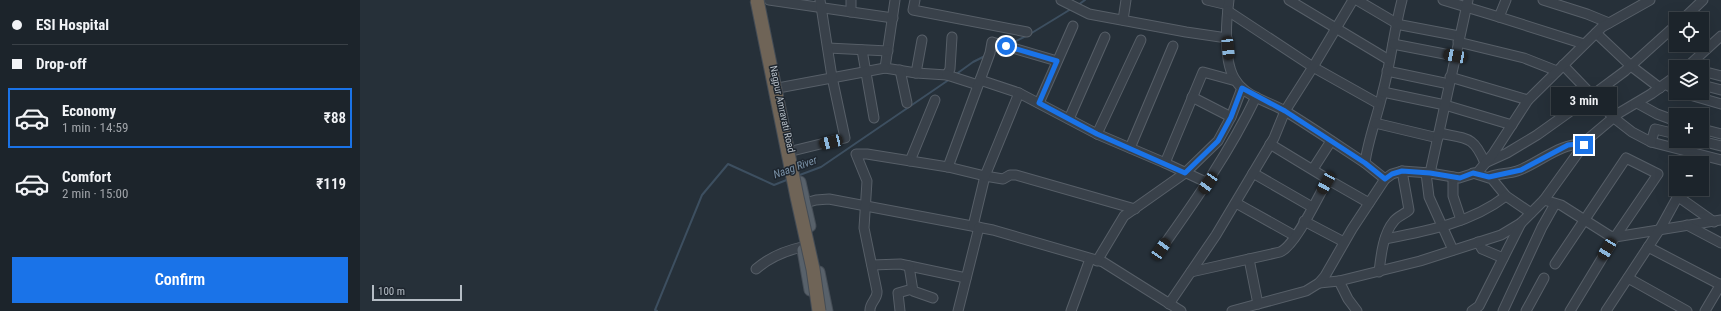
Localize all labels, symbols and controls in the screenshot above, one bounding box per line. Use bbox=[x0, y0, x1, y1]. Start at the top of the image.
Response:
map controls bbox=[1669, 12, 1709, 196]
button: locate bbox=[1669, 12, 1709, 52]
text: ESI Hospital bbox=[36, 16, 109, 34]
car bbox=[1221, 35, 1235, 61]
route start bbox=[997, 37, 1015, 55]
car bbox=[1442, 48, 1468, 64]
text: Drop-off bbox=[36, 55, 87, 73]
button: layers bbox=[1669, 60, 1709, 100]
street label: Nagpur Amravati Road bbox=[768, 65, 797, 154]
callout: 3 min bbox=[1551, 87, 1617, 115]
text: 3 min bbox=[1570, 93, 1598, 108]
icon: car bbox=[14, 100, 50, 136]
text: Economy bbox=[62, 102, 116, 120]
button: + bbox=[1669, 108, 1709, 148]
text: ₹88 bbox=[324, 109, 346, 127]
text: 1 min · 14:59 bbox=[62, 120, 128, 135]
car bbox=[818, 133, 844, 151]
route end bbox=[1575, 136, 1593, 154]
water label: Naag River bbox=[772, 153, 819, 181]
button: − bbox=[1669, 156, 1709, 196]
icon: car bbox=[14, 166, 50, 202]
text: Comfort bbox=[62, 168, 111, 186]
car bbox=[1196, 170, 1220, 196]
car bbox=[1315, 170, 1337, 196]
text: ₹119 bbox=[316, 175, 346, 193]
text: 2 min · 15:00 bbox=[62, 186, 128, 201]
car bbox=[1149, 236, 1173, 262]
car bbox=[1596, 236, 1618, 262]
button: Confirm bbox=[12, 257, 348, 303]
scale bar bbox=[372, 283, 462, 302]
text: 100 m bbox=[378, 285, 405, 298]

